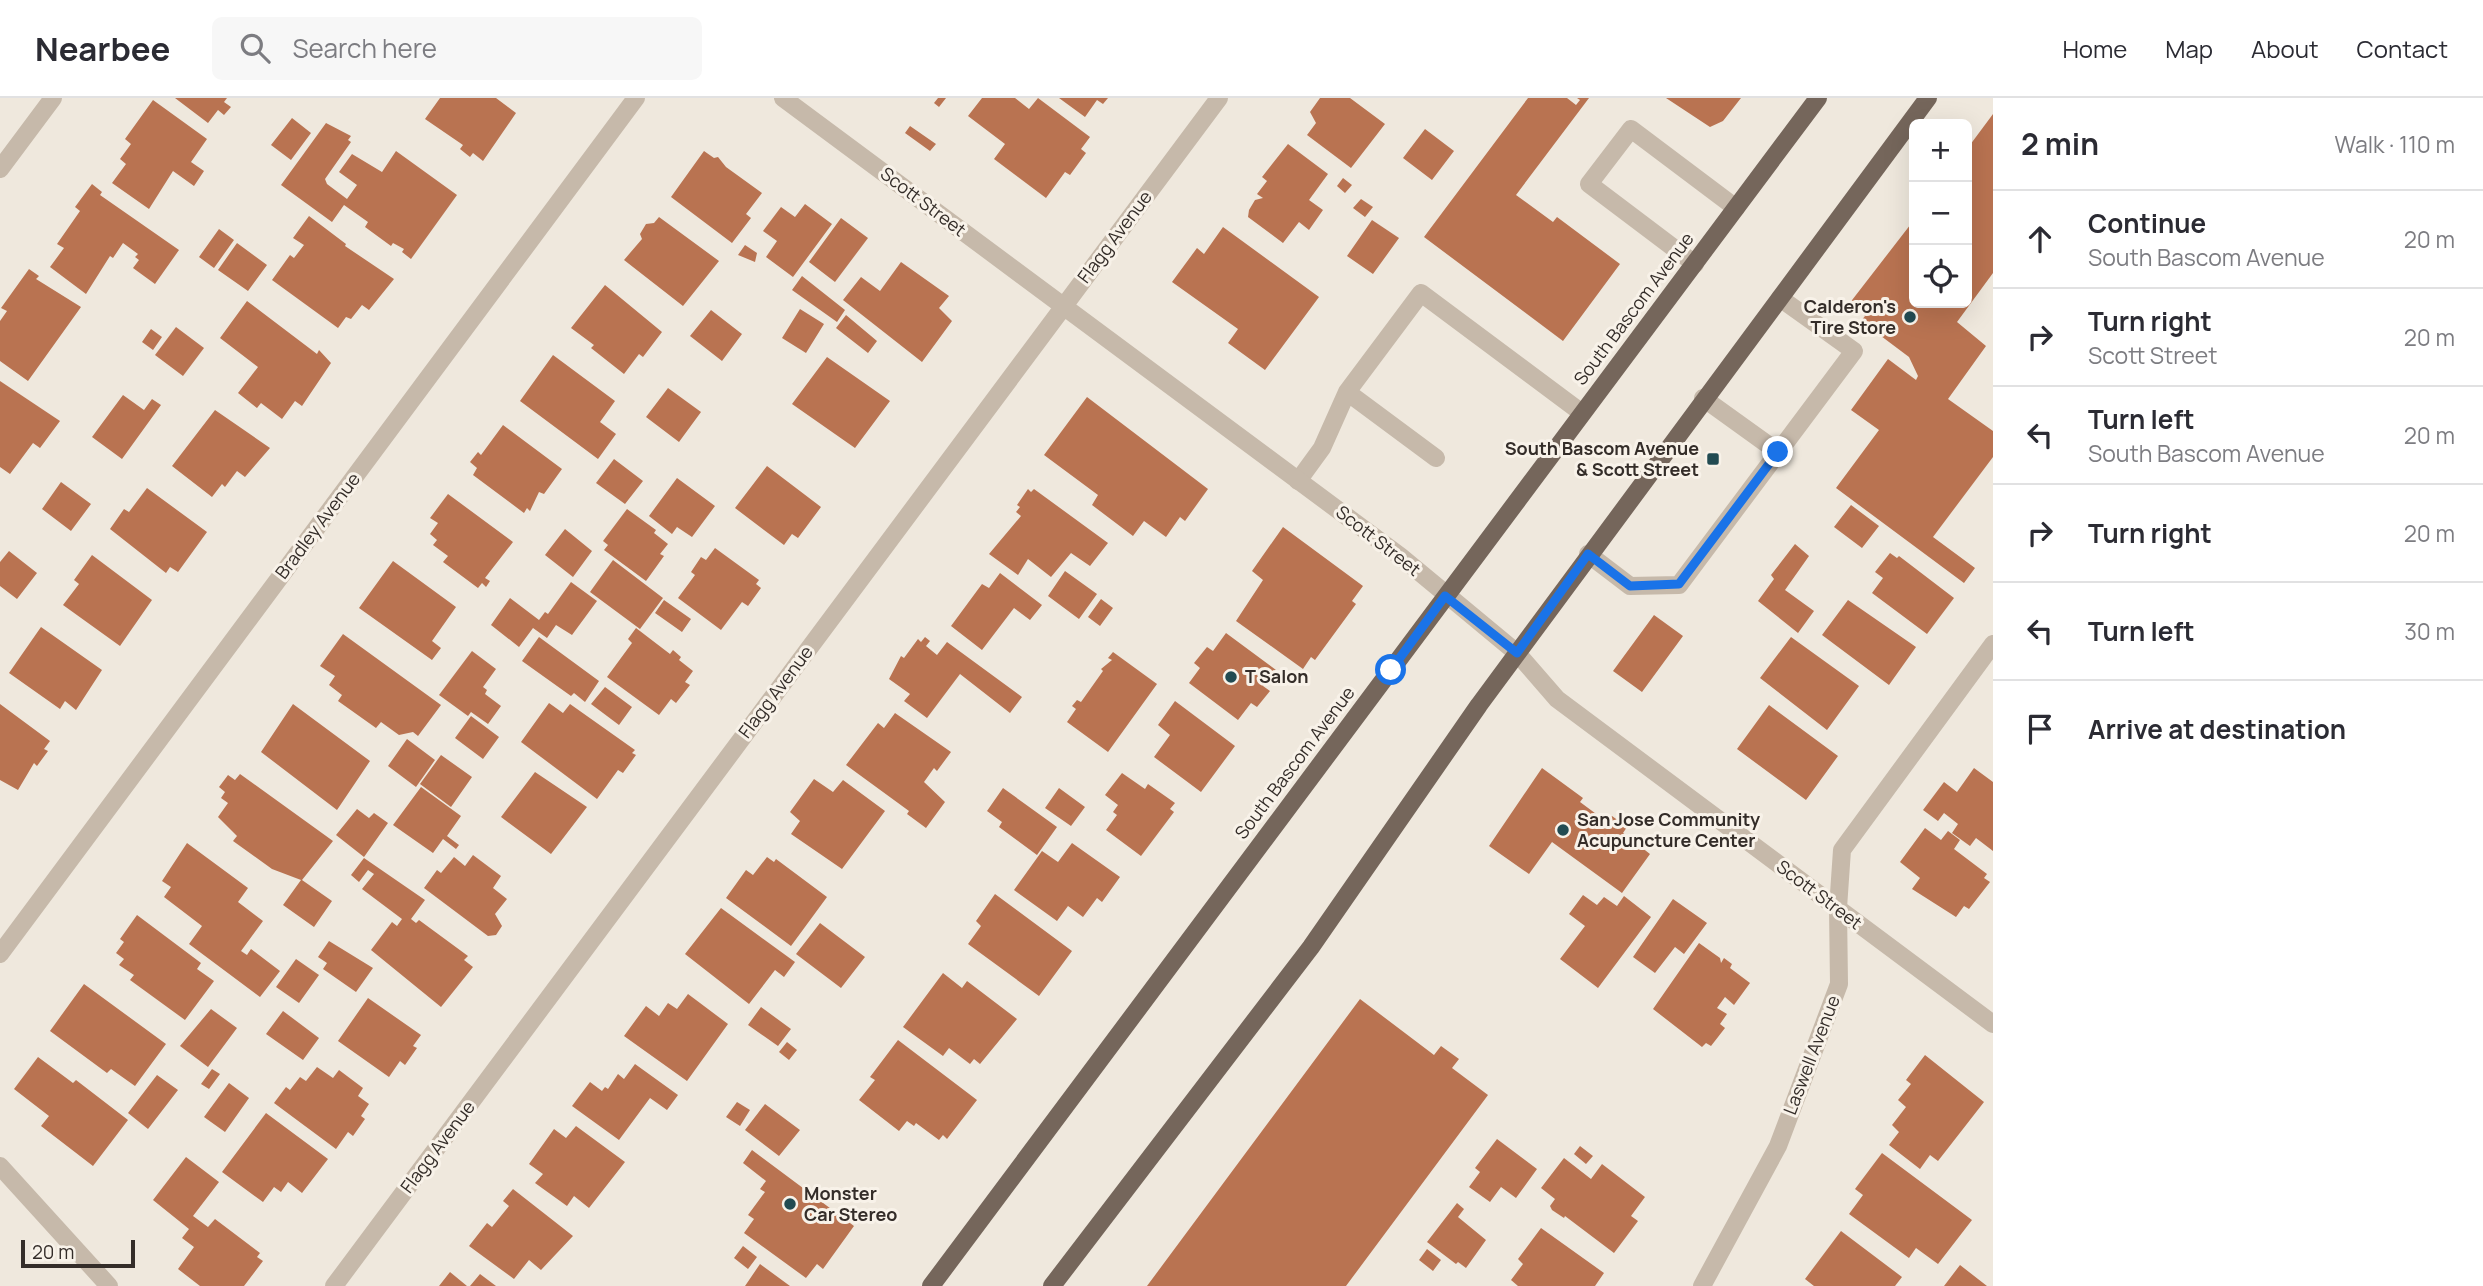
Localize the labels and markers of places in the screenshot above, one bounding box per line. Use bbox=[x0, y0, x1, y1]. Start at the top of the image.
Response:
place label: Calderon's Tire Store bbox=[1804, 294, 1896, 339]
marker: Calderon's Tire Store bbox=[1902, 309, 1918, 325]
place label: South Bascom Avenue & Scott Street bbox=[1505, 436, 1699, 481]
marker: South Bascom Avenue & Scott Street bbox=[1705, 451, 1721, 467]
place label: T Salon bbox=[1245, 664, 1309, 688]
marker: T Salon bbox=[1223, 669, 1239, 685]
place label: San Jose Community Acupuncture Center bbox=[1577, 807, 1760, 852]
marker: San Jose Community Acupuncture Center bbox=[1555, 822, 1571, 838]
place label: Monster Car Stereo bbox=[804, 1181, 897, 1226]
marker: Monster Car Stereo bbox=[782, 1196, 798, 1212]

